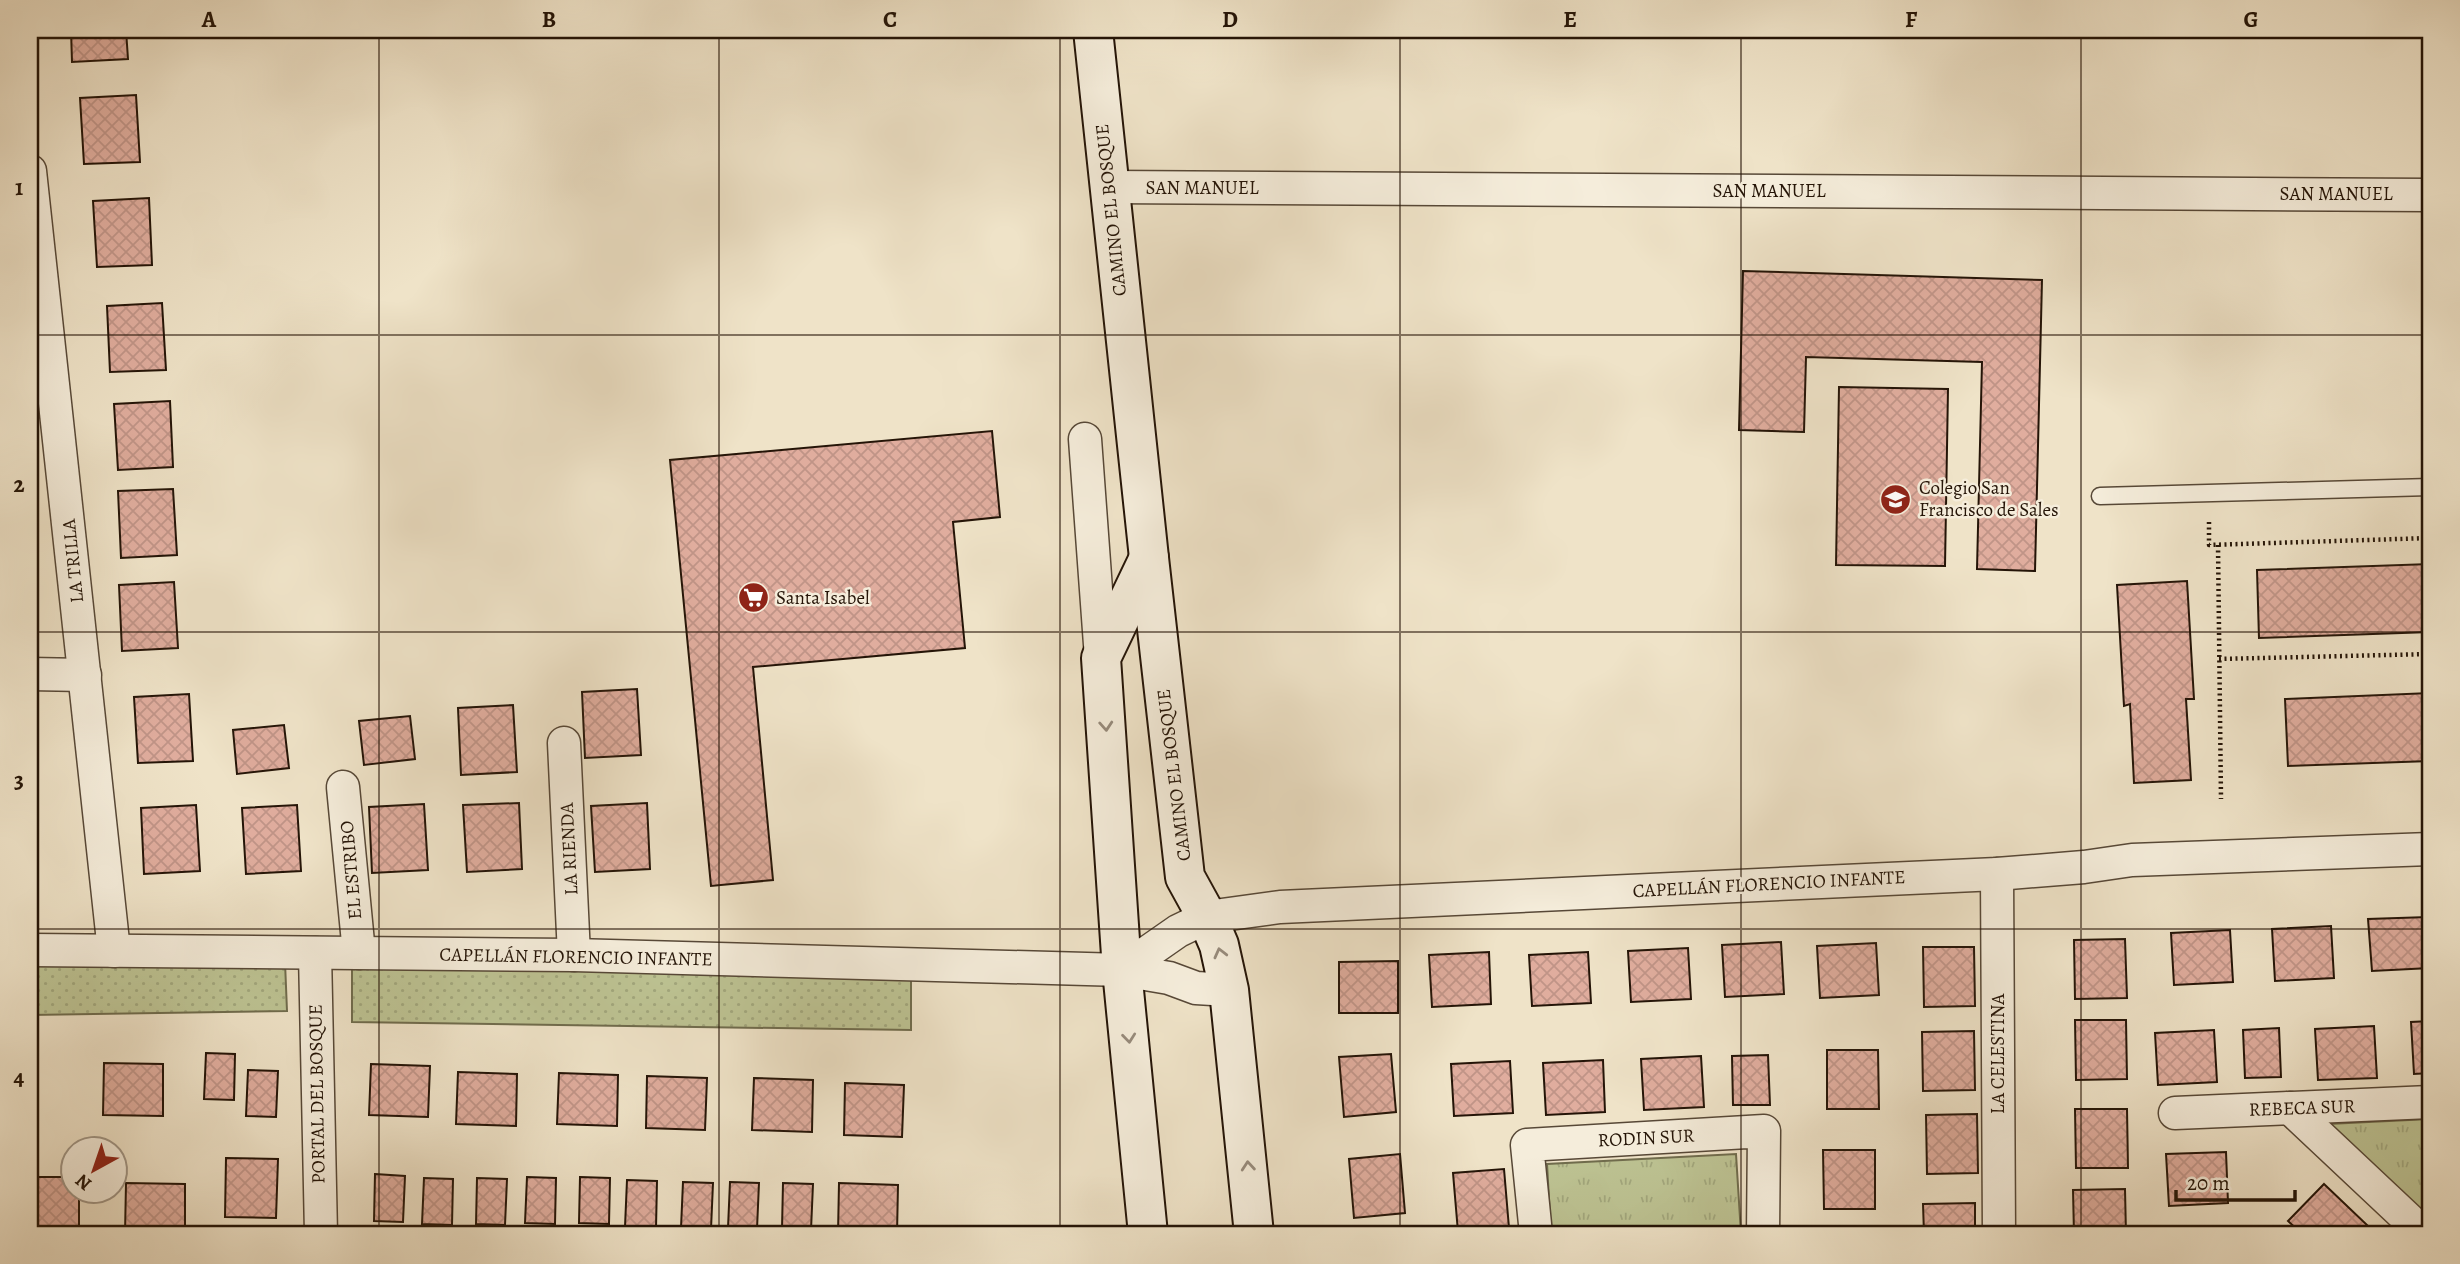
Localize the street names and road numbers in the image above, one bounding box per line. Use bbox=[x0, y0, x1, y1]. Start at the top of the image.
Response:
street label: CAMINO EL BOSQUE bbox=[1089, 123, 1133, 297]
street label: SAN MANUEL bbox=[1145, 175, 1259, 201]
street label: SAN MANUEL bbox=[1712, 178, 1826, 204]
street label: SAN MANUEL bbox=[2279, 181, 2393, 207]
street label: LA TRILLA bbox=[56, 517, 90, 604]
street label: CAMINO EL BOSQUE bbox=[1151, 687, 1197, 863]
street label: LA RIENDA bbox=[554, 801, 584, 896]
street label: EL ESTRIBO bbox=[334, 819, 368, 921]
street label: CAPELLÁN FLORENCIO INFANTE bbox=[1632, 864, 1906, 904]
street label: CAPELLÁN FLORENCIO INFANTE bbox=[439, 942, 713, 972]
street label: LA CELESTINA bbox=[1985, 993, 2011, 1114]
street label: PORTAL DEL BOSQUE bbox=[302, 1004, 332, 1184]
street label: REBECA SUR bbox=[2248, 1093, 2356, 1123]
street label: RODIN SUR bbox=[1597, 1122, 1695, 1154]

